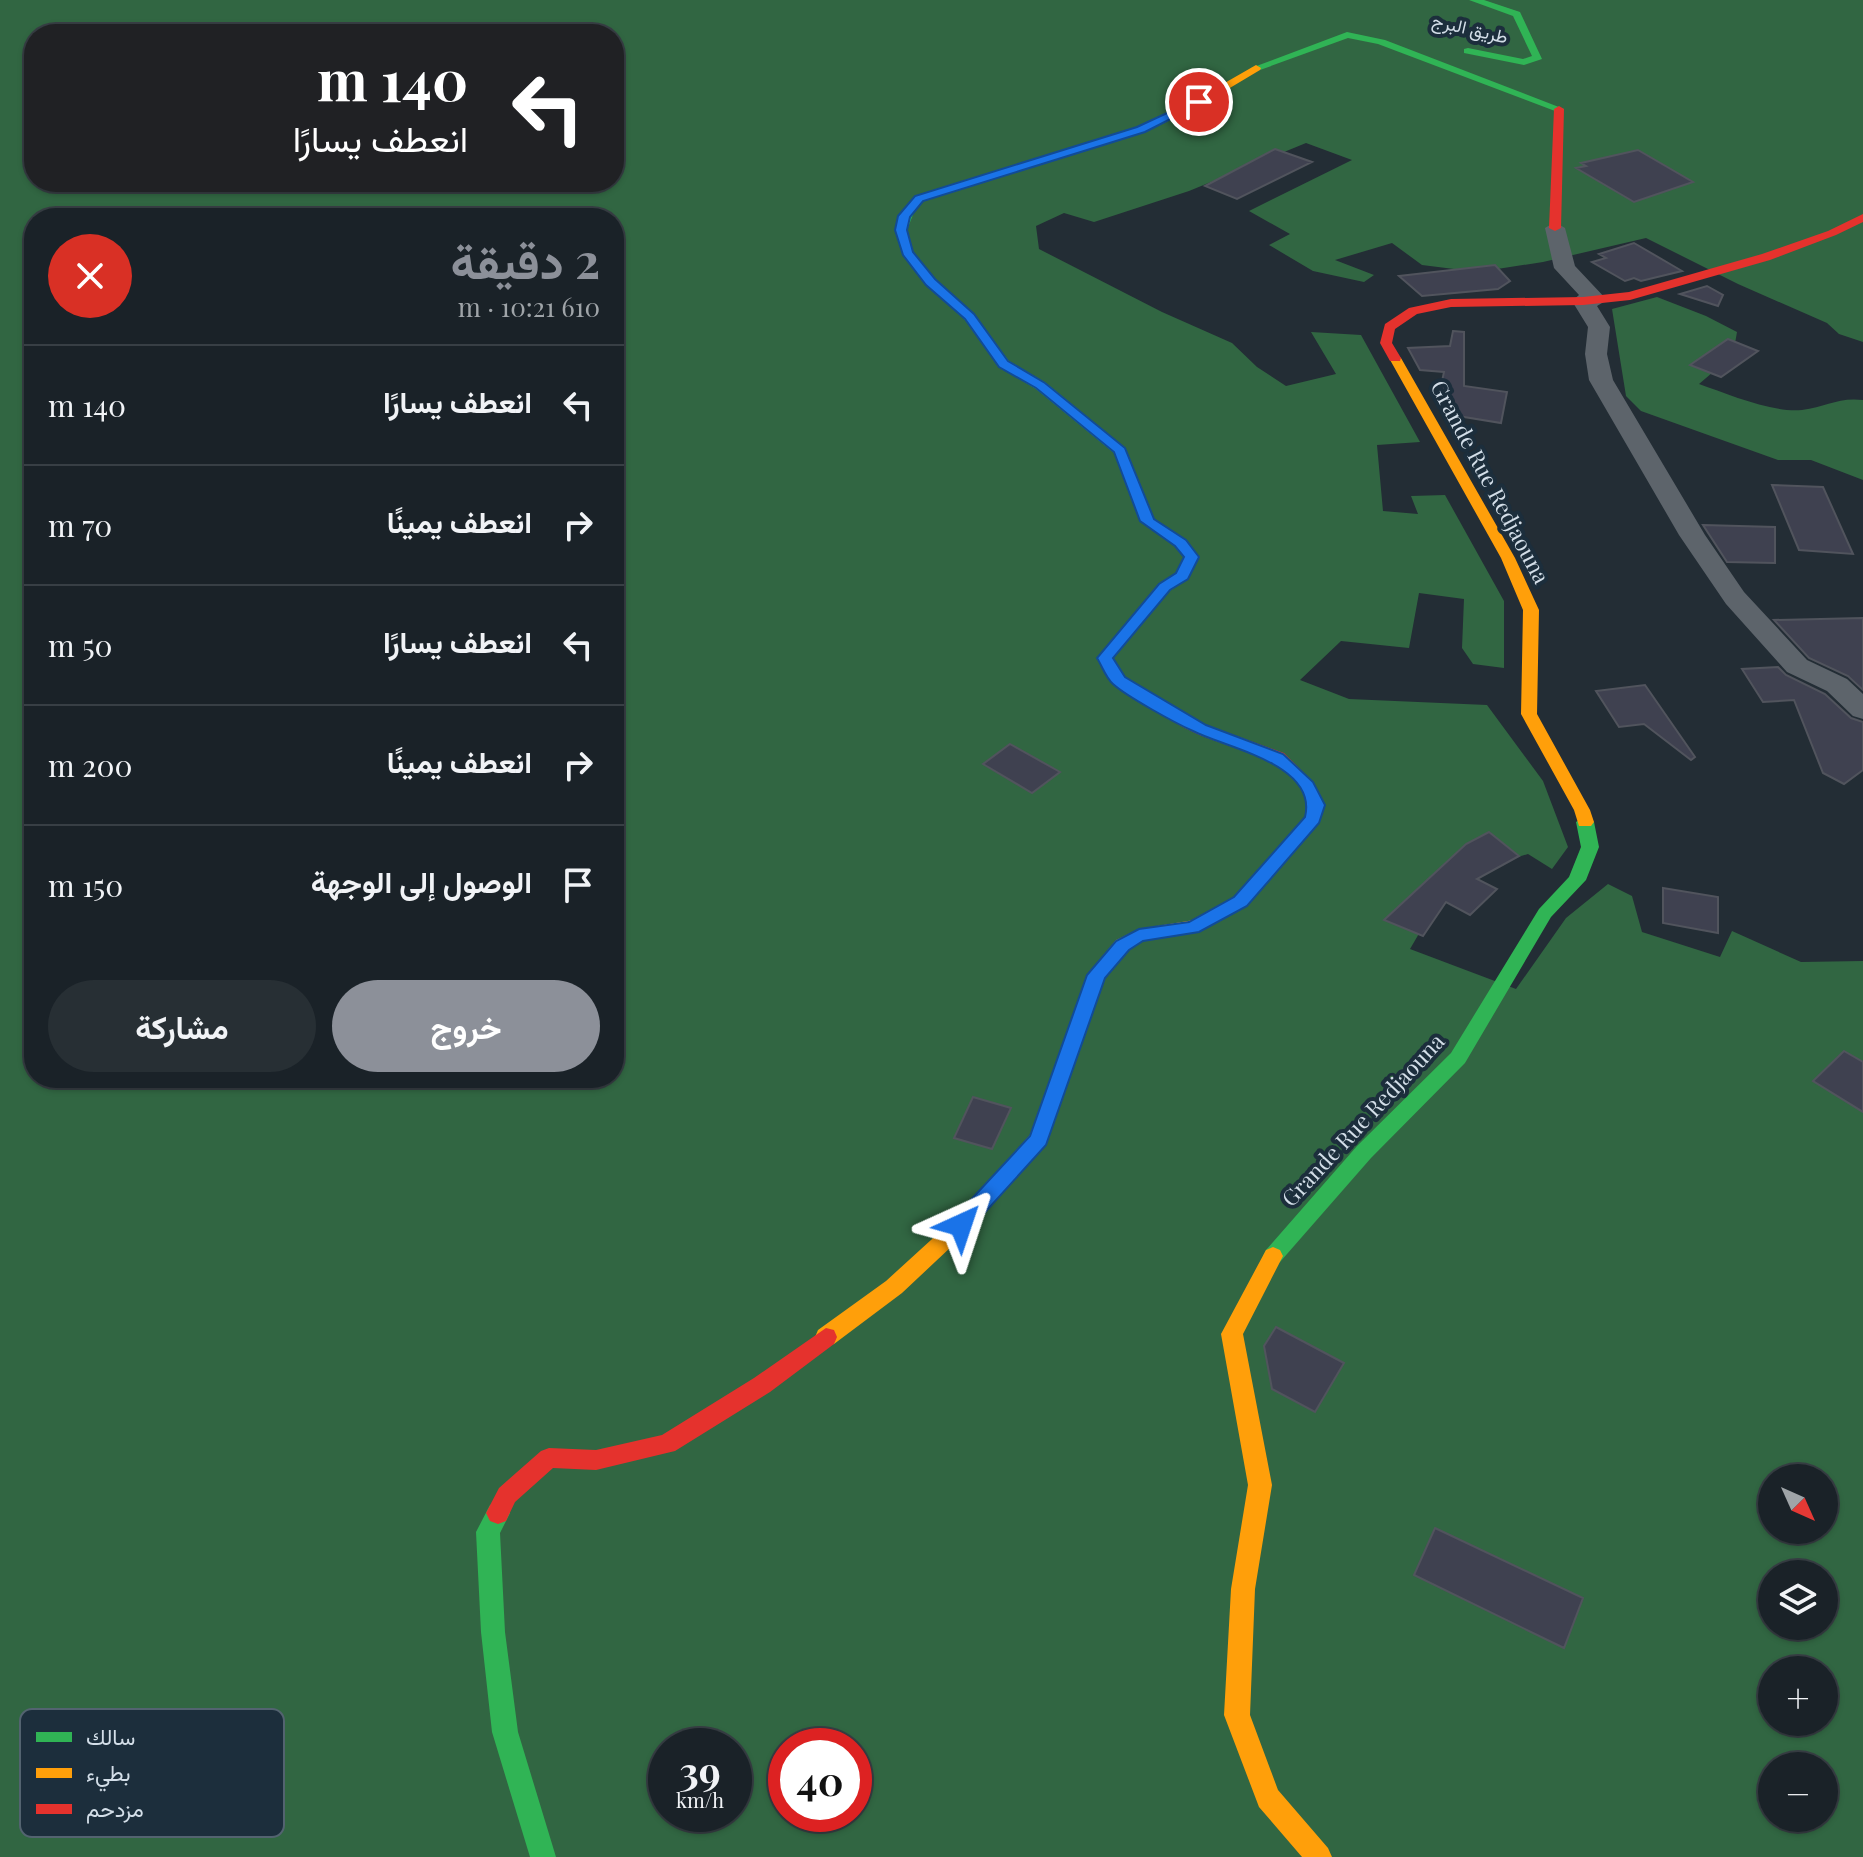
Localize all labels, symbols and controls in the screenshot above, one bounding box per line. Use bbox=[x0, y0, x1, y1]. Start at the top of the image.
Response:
street label: طريق البرج bbox=[1430, 8, 1511, 49]
text: 140 m bbox=[317, 41, 468, 116]
icon: left bbox=[496, 56, 600, 160]
pin bbox=[1165, 68, 1233, 136]
icon: arrive bbox=[1177, 80, 1221, 124]
text: انعطف يسارًا bbox=[293, 113, 468, 161]
text: 2 دقيقة bbox=[451, 227, 600, 291]
button: close bbox=[48, 234, 132, 318]
text: 610 m · 10:21 bbox=[458, 289, 600, 324]
street label: Grande Rue Redjaouna bbox=[1425, 375, 1557, 589]
text: انعطف يسارًا bbox=[383, 381, 532, 421]
icon: left bbox=[556, 383, 600, 427]
text: 140 m bbox=[48, 385, 126, 425]
text: انعطف يمينًا bbox=[387, 501, 532, 541]
icon: right bbox=[556, 503, 600, 547]
text: 70 m bbox=[48, 505, 112, 545]
text: انعطف يسارًا bbox=[383, 621, 532, 661]
icon: left bbox=[556, 623, 600, 667]
text: 50 m bbox=[48, 625, 113, 665]
text: انعطف يمينًا bbox=[387, 741, 532, 781]
icon: right bbox=[556, 743, 600, 787]
text: 200 m bbox=[48, 745, 133, 785]
text: الوصول إلى الوجهة bbox=[311, 861, 532, 901]
icon: arrive bbox=[556, 863, 600, 907]
text: 150 m bbox=[48, 865, 123, 905]
button: مشاركة bbox=[48, 980, 316, 1072]
button: خروج bbox=[332, 980, 600, 1072]
street label: Grande Rue Redjaouna bbox=[1274, 1026, 1450, 1212]
position arrow bbox=[919, 1183, 1003, 1267]
north arrow bbox=[1758, 1464, 1838, 1544]
map controls bbox=[1758, 1464, 1838, 1832]
button: layers bbox=[1758, 1560, 1838, 1640]
button: + bbox=[1758, 1656, 1838, 1736]
legend bbox=[20, 1709, 284, 1837]
text: سالك bbox=[86, 1721, 135, 1751]
speed limit sign: 40 bbox=[768, 1728, 872, 1832]
text: 39 bbox=[679, 1743, 721, 1796]
button: − bbox=[1758, 1752, 1838, 1832]
text: بطيء bbox=[86, 1757, 131, 1792]
text: km/h bbox=[676, 1786, 724, 1813]
text: مزدحم bbox=[86, 1793, 144, 1824]

